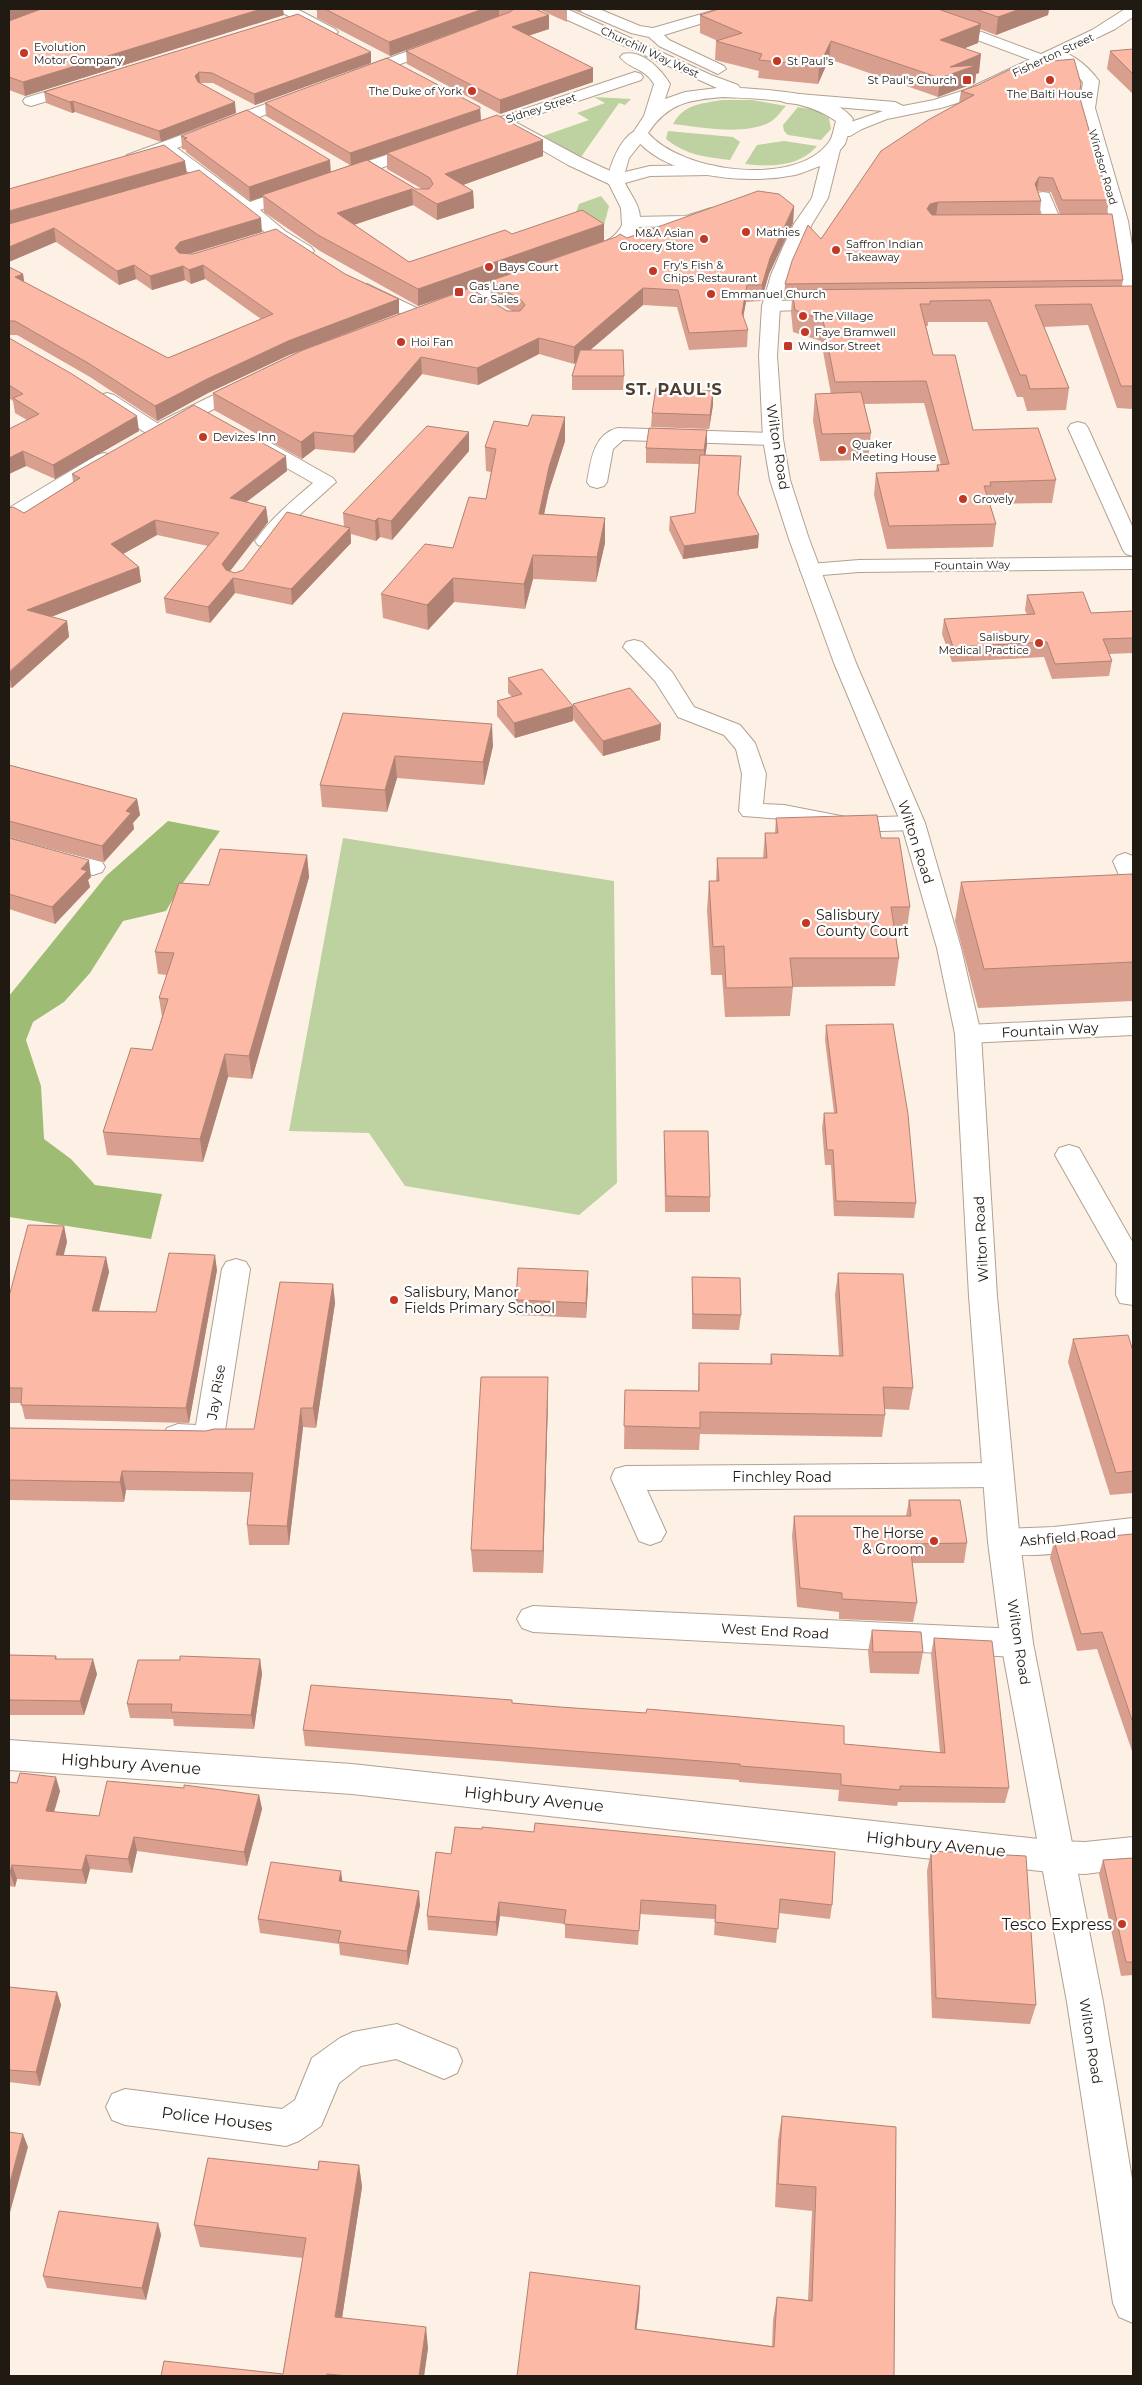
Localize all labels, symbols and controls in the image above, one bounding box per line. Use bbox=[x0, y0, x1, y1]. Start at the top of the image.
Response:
street label: Churchill Way West bbox=[599, 23, 702, 81]
street label: Fisherton Street bbox=[1010, 30, 1097, 80]
place label: Evolution Motor Company bbox=[34, 40, 123, 67]
marker: Evolution Motor Company bbox=[18, 47, 30, 59]
place label: St Paul's bbox=[787, 54, 834, 68]
marker: St Paul's bbox=[771, 55, 783, 67]
place label: St Paul's Church bbox=[867, 73, 957, 87]
marker: St Paul's Church bbox=[961, 74, 973, 86]
marker: The Balti House bbox=[1044, 74, 1056, 86]
place label: The Duke of York bbox=[369, 84, 462, 98]
marker: The Duke of York bbox=[466, 85, 478, 97]
place label: The Balti House bbox=[1007, 87, 1094, 101]
street label: Sidney Street bbox=[504, 90, 579, 126]
street label: Windsor Road bbox=[1085, 127, 1121, 207]
place label: Mathies bbox=[756, 225, 800, 239]
place label: M&A Asian Grocery Store bbox=[620, 226, 694, 253]
marker: Mathies bbox=[740, 226, 752, 238]
marker: M&A Asian Grocery Store bbox=[698, 233, 710, 245]
place label: Saffron Indian Takeaway bbox=[846, 237, 923, 264]
marker: Saffron Indian Takeaway bbox=[830, 244, 842, 256]
place label: Fry's Fish & Chips Restaurant bbox=[663, 258, 758, 285]
place label: Bays Court bbox=[499, 260, 559, 274]
marker: Bays Court bbox=[483, 261, 495, 273]
marker: Fry's Fish & Chips Restaurant bbox=[647, 265, 659, 277]
place label: Gas Lane Car Sales bbox=[469, 279, 520, 306]
marker: Gas Lane Car Sales bbox=[453, 286, 465, 298]
place label: Emmanuel Church bbox=[721, 287, 826, 301]
marker: Emmanuel Church bbox=[705, 288, 717, 300]
place label: The Village bbox=[813, 309, 874, 323]
marker: The Village bbox=[797, 310, 809, 322]
place label: Faye Bramwell bbox=[815, 325, 896, 339]
marker: Faye Bramwell bbox=[799, 326, 811, 338]
place label: Hoi Fan bbox=[411, 335, 453, 349]
marker: Hoi Fan bbox=[395, 336, 407, 348]
place label: Windsor Street bbox=[798, 339, 881, 353]
marker: Windsor Street bbox=[782, 340, 794, 352]
district label: ST. PAUL'S bbox=[625, 380, 723, 399]
street label: Wilton Road bbox=[762, 403, 794, 491]
place label: Devizes Inn bbox=[213, 430, 276, 444]
marker: Devizes Inn bbox=[197, 431, 209, 443]
place label: Quaker Meeting House bbox=[852, 437, 937, 464]
marker: Quaker Meeting House bbox=[836, 444, 848, 456]
place label: Grovely bbox=[973, 492, 1014, 506]
marker: Grovely bbox=[957, 493, 969, 505]
street label: Fountain Way bbox=[934, 557, 1010, 573]
place label: Salisbury Medical Practice bbox=[938, 630, 1029, 657]
marker: Salisbury Medical Practice bbox=[1033, 637, 1045, 649]
street label: Wilton Road bbox=[894, 798, 938, 886]
place label: Salisbury County Court bbox=[816, 906, 909, 940]
marker: Salisbury County Court bbox=[800, 917, 812, 929]
street label: Fountain Way bbox=[1001, 1018, 1099, 1042]
street label: Wilton Road bbox=[970, 1195, 992, 1283]
place label: Salisbury, Manor Fields Primary School bbox=[404, 1283, 555, 1317]
marker: Salisbury, Manor Fields Primary School bbox=[388, 1294, 400, 1306]
street label: Jay Rise bbox=[203, 1363, 229, 1422]
street label: Finchley Road bbox=[732, 1468, 832, 1486]
place label: The Horse & Groom bbox=[853, 1524, 924, 1558]
street label: Ashfield Road bbox=[1019, 1524, 1117, 1550]
marker: The Horse & Groom bbox=[928, 1535, 940, 1547]
street label: Wilton Road bbox=[1003, 1598, 1035, 1686]
street label: West End Road bbox=[721, 1619, 829, 1643]
street label: Highbury Avenue bbox=[60, 1750, 202, 1778]
street label: Highbury Avenue bbox=[463, 1782, 605, 1816]
street label: Highbury Avenue bbox=[865, 1827, 1007, 1861]
place label: Tesco Express bbox=[1002, 1915, 1112, 1934]
marker: Tesco Express bbox=[1116, 1918, 1128, 1930]
street label: Wilton Road bbox=[1075, 1997, 1107, 2085]
street label: Police Houses bbox=[160, 2103, 274, 2135]

